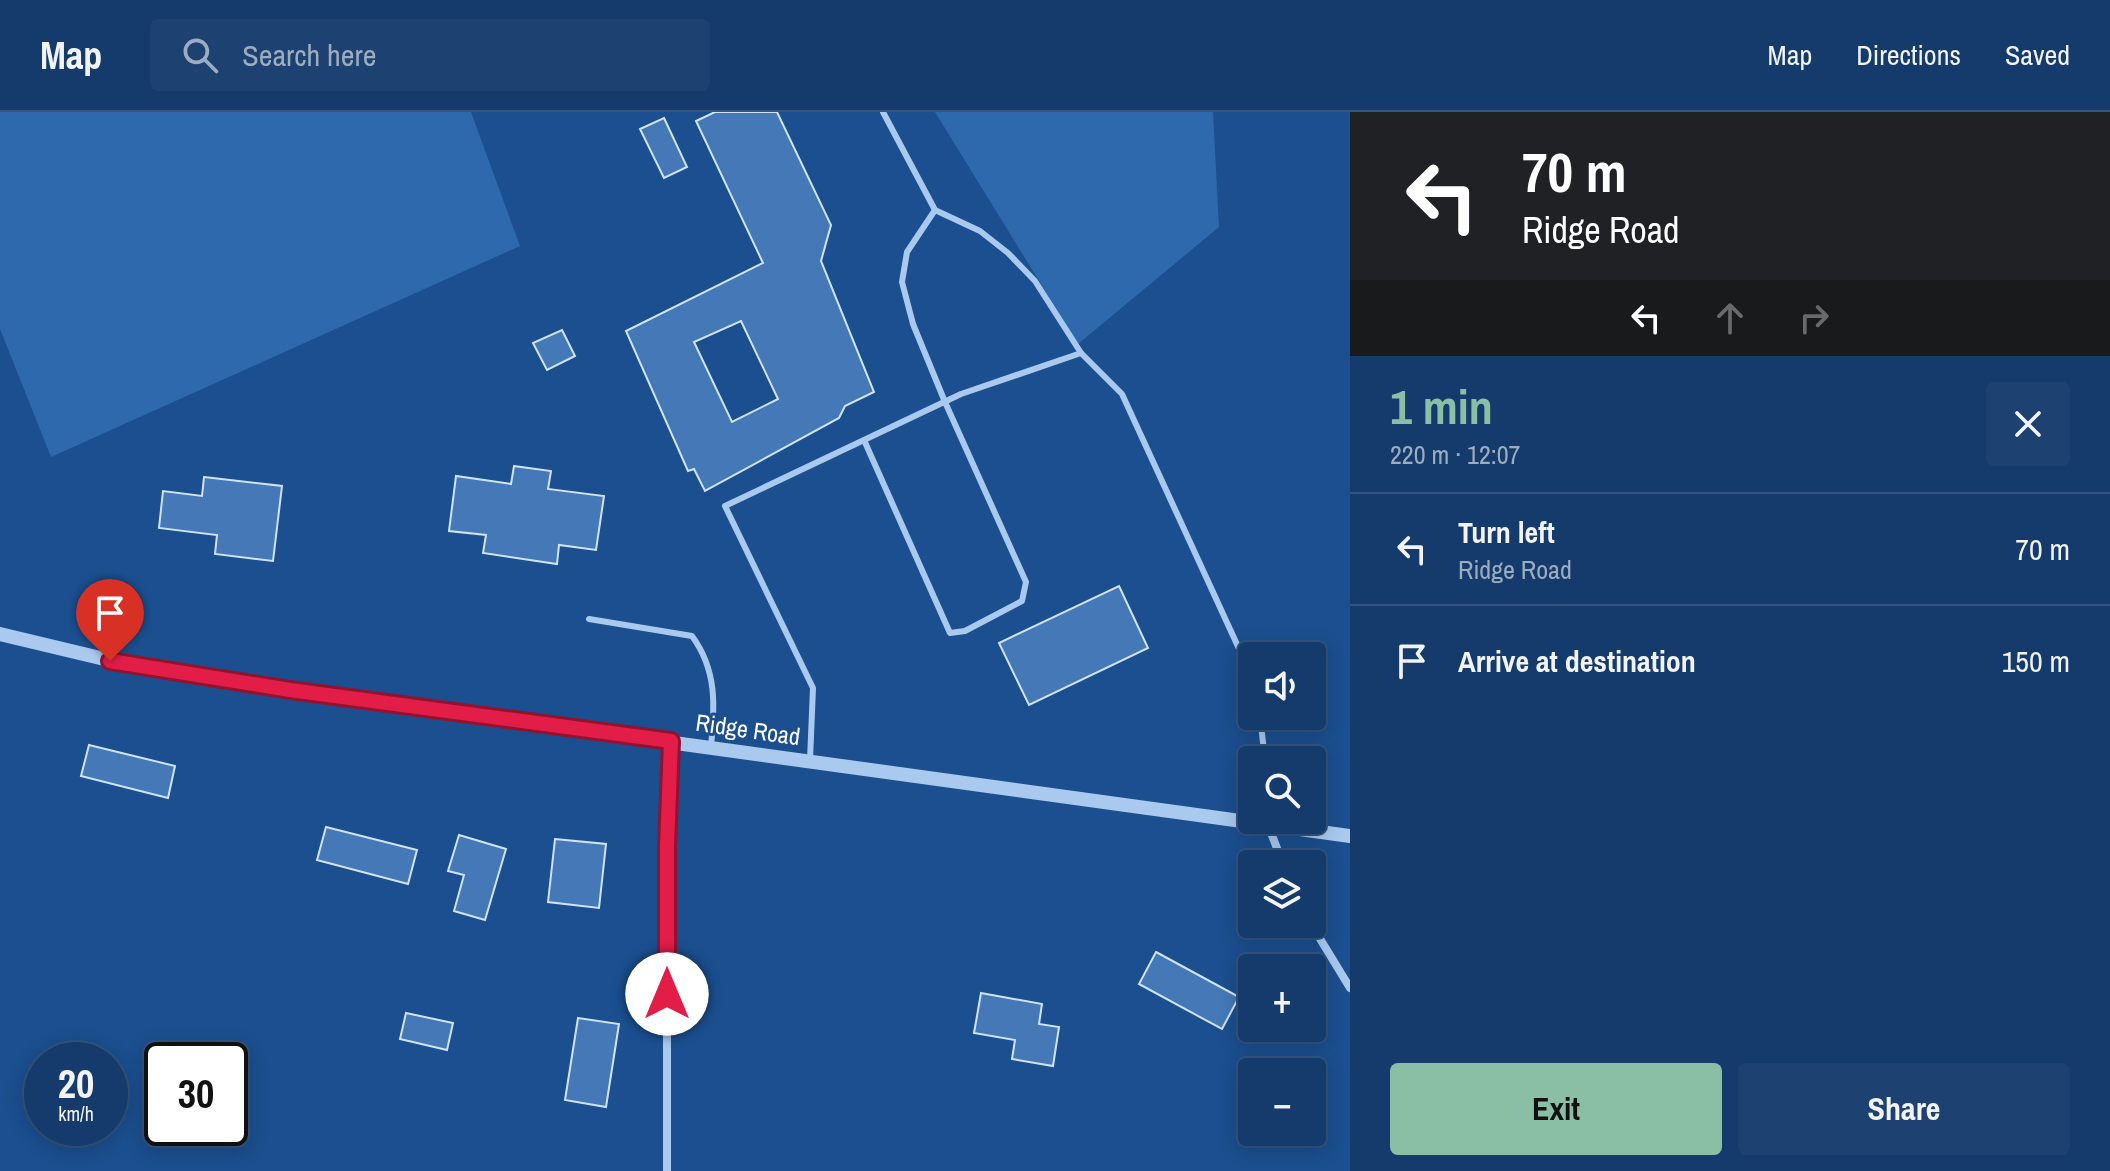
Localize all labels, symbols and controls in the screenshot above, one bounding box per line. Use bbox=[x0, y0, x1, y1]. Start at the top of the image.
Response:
search box bbox=[150, 19, 710, 91]
text: Map bbox=[40, 30, 102, 81]
icon: search bbox=[178, 33, 222, 77]
text: Search here bbox=[242, 35, 376, 75]
text: Map bbox=[1768, 36, 1812, 74]
text: Directions bbox=[1856, 36, 1961, 74]
text: Saved bbox=[2005, 36, 2070, 74]
text: 70 m bbox=[1522, 134, 1627, 209]
icon: left bbox=[1390, 144, 1494, 248]
text: Ridge Road bbox=[1522, 206, 1680, 254]
icon: left bbox=[1624, 296, 1668, 340]
icon: ahead bbox=[1708, 296, 1752, 340]
icon: right bbox=[1792, 296, 1836, 340]
text: 1 min bbox=[1390, 374, 1493, 439]
button: close bbox=[1986, 382, 2070, 466]
text: 220 m · 12:07 bbox=[1390, 437, 1520, 472]
text: Turn left bbox=[1458, 512, 1555, 552]
icon: left bbox=[1390, 527, 1434, 571]
text: 70 m bbox=[2015, 529, 2070, 569]
text: Ridge Road bbox=[1458, 552, 1572, 587]
pin bbox=[76, 579, 144, 661]
icon: arrive bbox=[88, 591, 132, 635]
icon: arrive bbox=[1390, 639, 1434, 683]
text: Arrive at destination bbox=[1458, 641, 1696, 681]
text: 150 m bbox=[2002, 641, 2070, 681]
map controls bbox=[1238, 642, 1326, 1146]
button: sound bbox=[1238, 642, 1326, 730]
street label: Ridge Road bbox=[694, 706, 802, 752]
button: search bbox=[1238, 746, 1326, 834]
button: layers bbox=[1238, 850, 1326, 938]
position arrow bbox=[625, 952, 709, 1036]
button: + bbox=[1238, 954, 1326, 1042]
speed limit sign: 30 bbox=[144, 1042, 248, 1146]
text: 20 bbox=[58, 1057, 94, 1110]
button: − bbox=[1238, 1058, 1326, 1146]
button: Exit bbox=[1390, 1063, 1722, 1155]
button: Share bbox=[1738, 1063, 2070, 1155]
text: km/h bbox=[58, 1100, 94, 1127]

